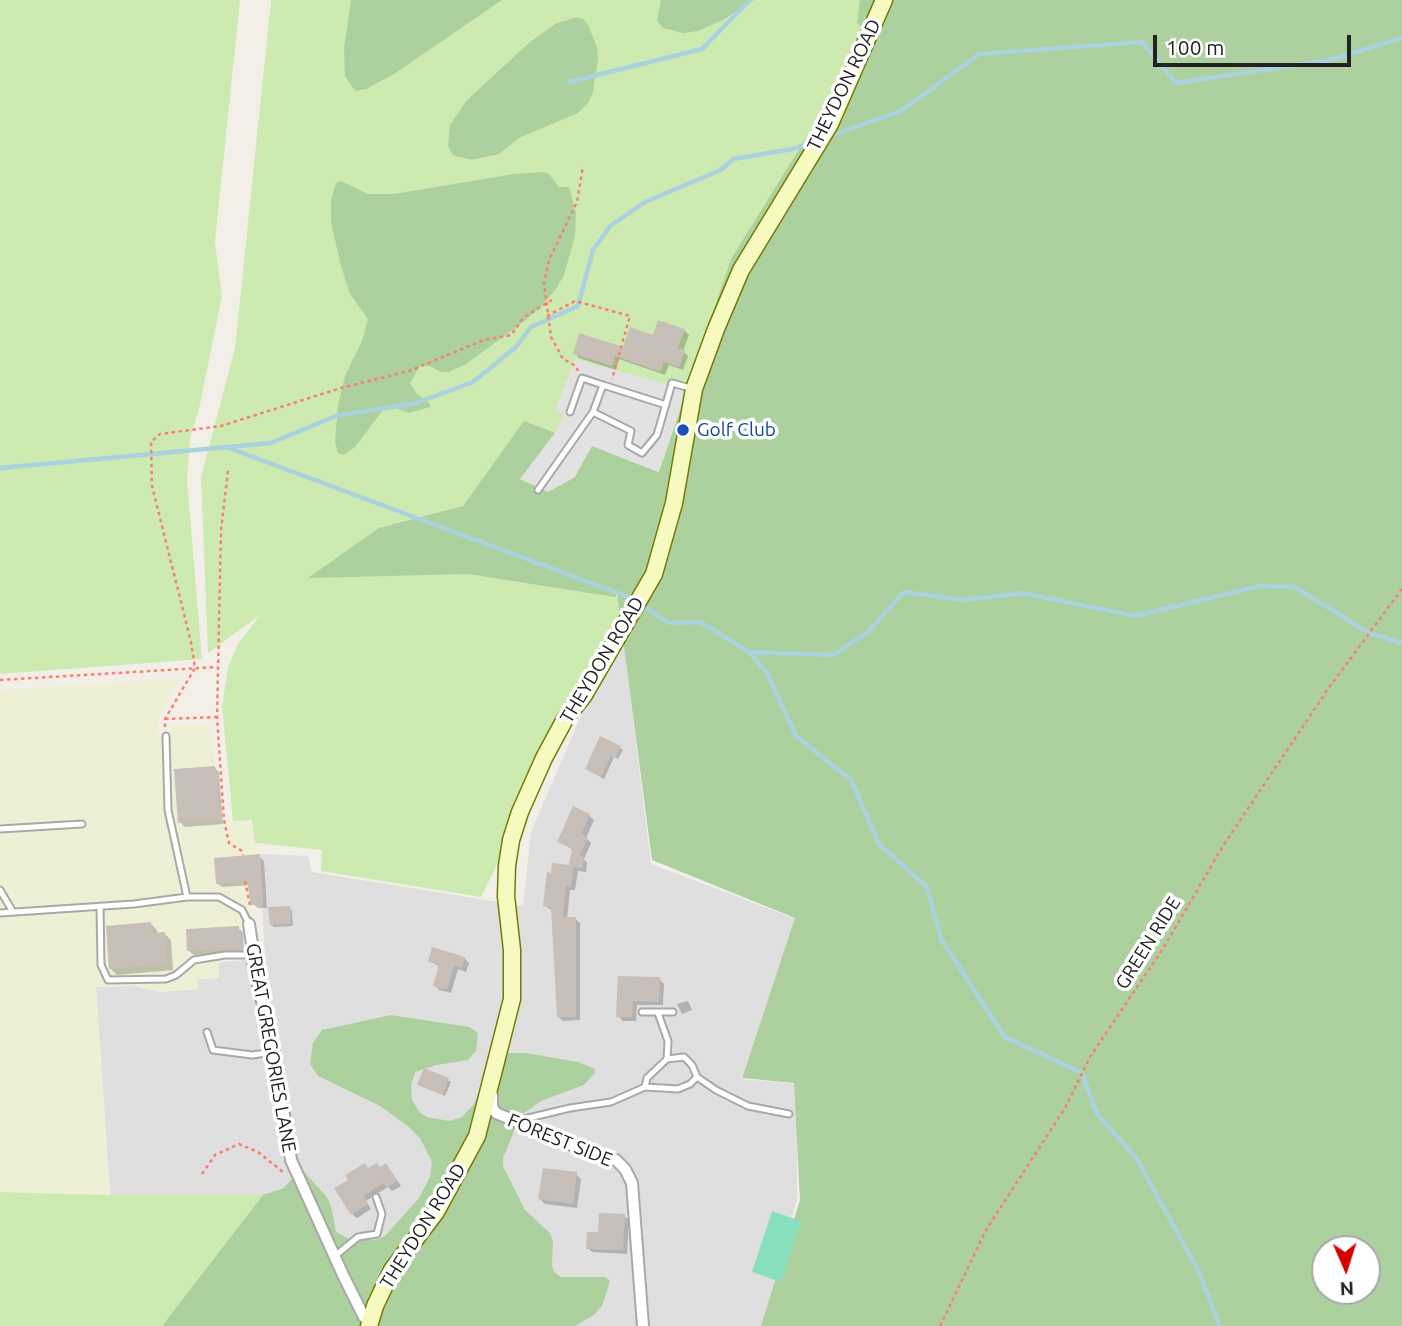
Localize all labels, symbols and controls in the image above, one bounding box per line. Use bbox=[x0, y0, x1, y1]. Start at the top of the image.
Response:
street label: THEYDON ROAD bbox=[802, 15, 886, 155]
scale bar bbox=[1157, 21, 1355, 65]
text: 100 m bbox=[1166, 35, 1224, 59]
place label: Golf Club bbox=[697, 419, 776, 441]
marker: Golf Club bbox=[675, 422, 691, 438]
street label: THEYDON ROAD bbox=[555, 593, 649, 727]
street label: GREEN RIDE bbox=[1111, 893, 1185, 993]
street label: GREAT GREGORIES LANE bbox=[241, 942, 301, 1154]
street label: FOREST SIDE bbox=[504, 1109, 616, 1171]
street label: THEYDON ROAD bbox=[375, 1159, 471, 1293]
north arrow bbox=[1311, 1235, 1381, 1305]
text: N bbox=[1339, 1278, 1355, 1300]

